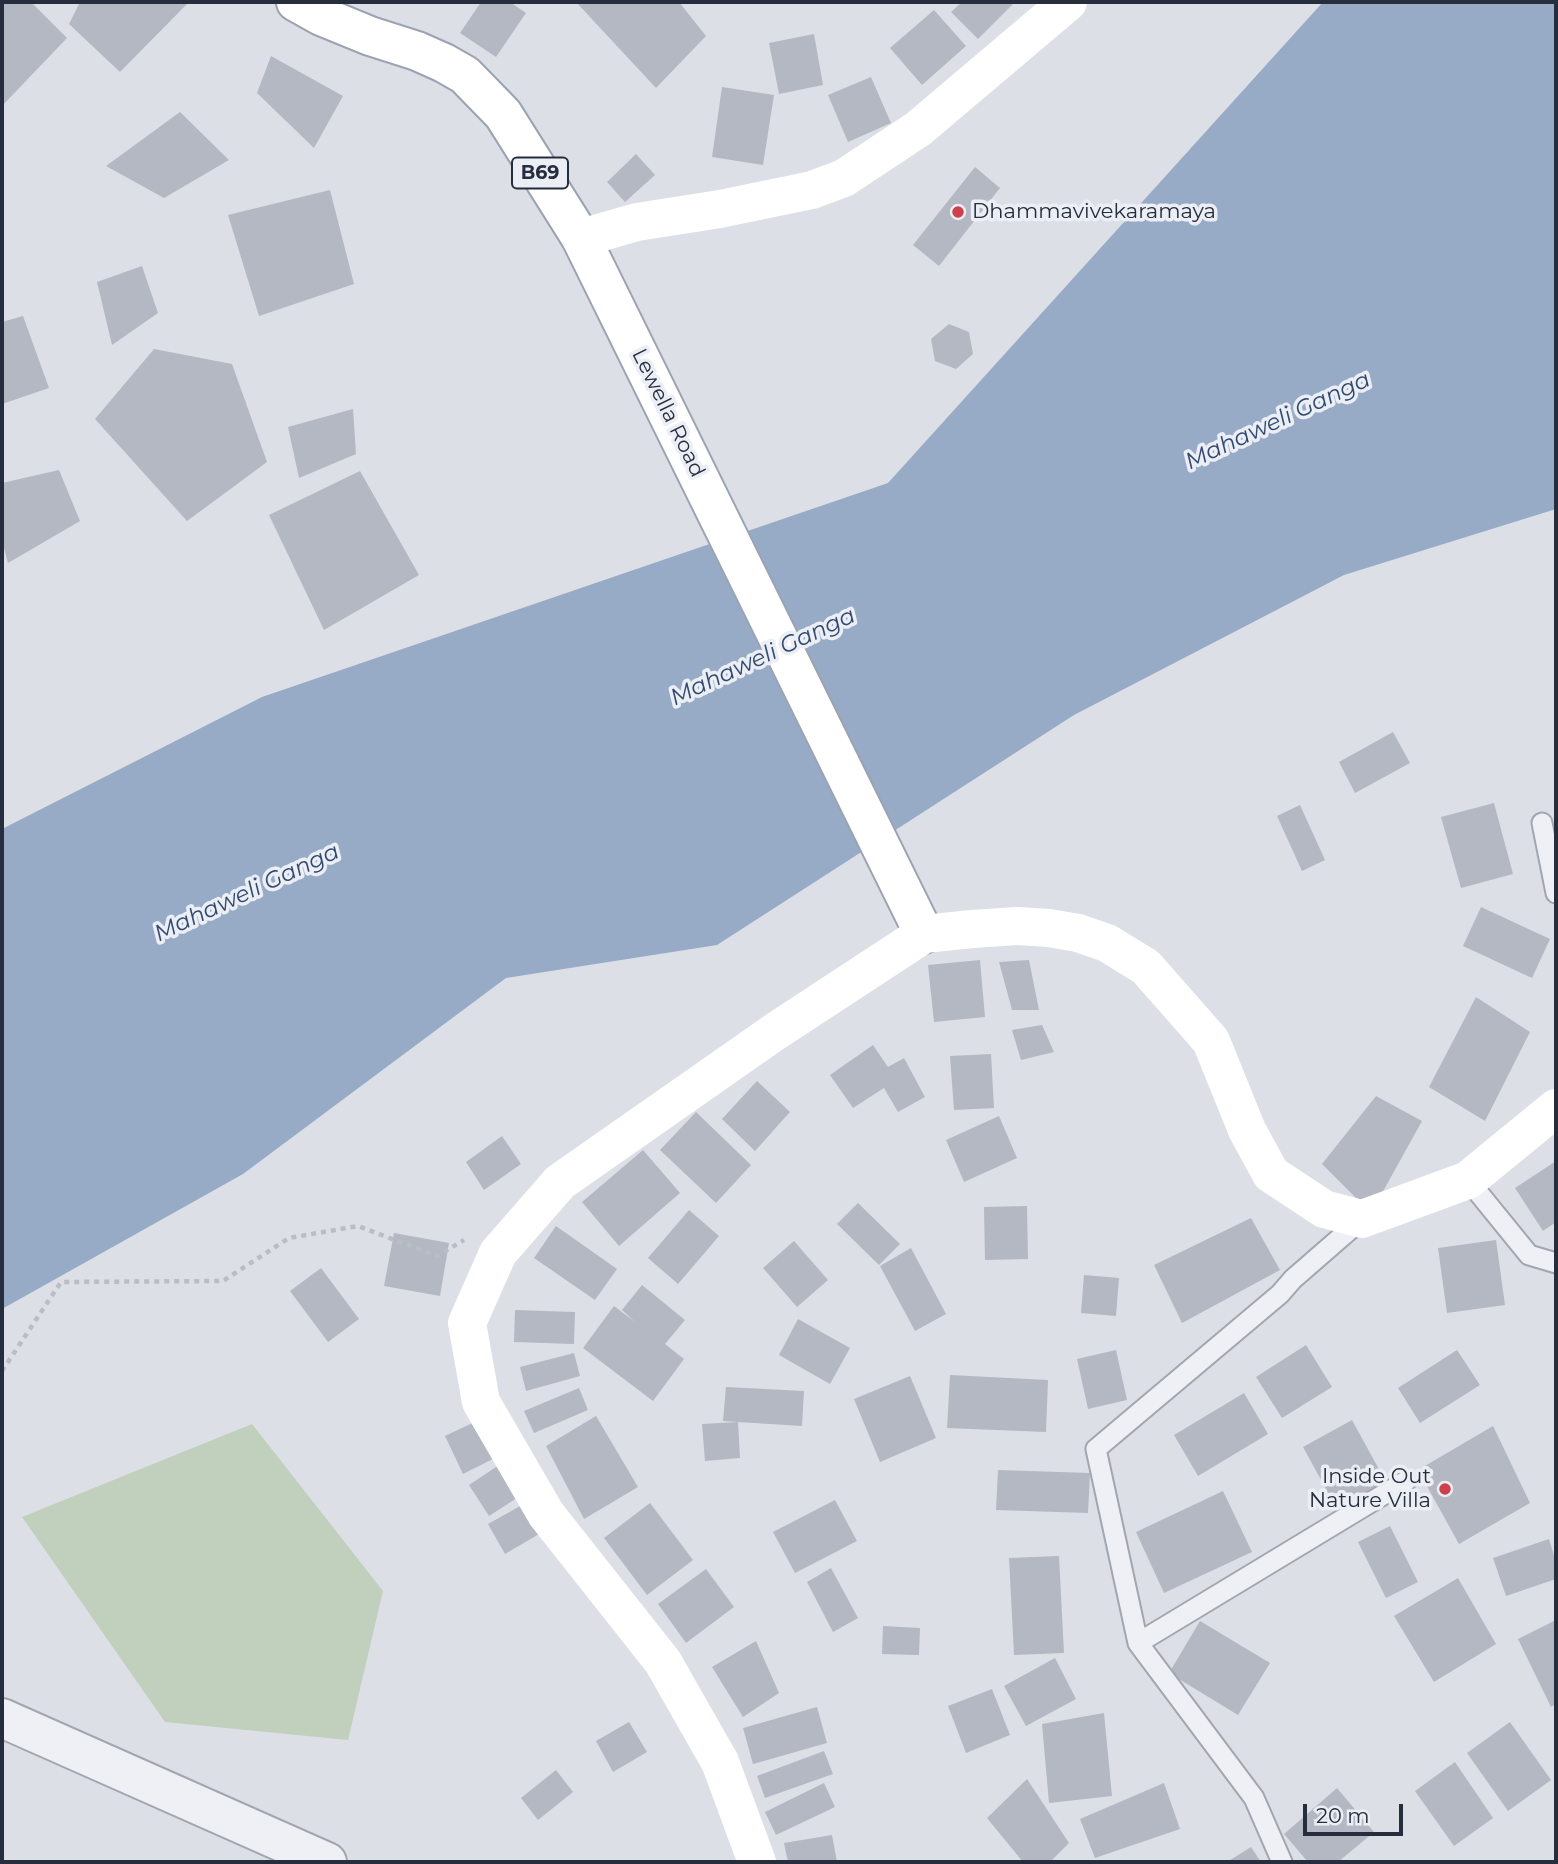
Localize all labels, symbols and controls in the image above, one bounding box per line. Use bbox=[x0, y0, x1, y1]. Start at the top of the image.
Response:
road number: B69 bbox=[512, 158, 568, 188]
place label: Dhammavivekaramaya bbox=[972, 199, 1216, 225]
marker: Dhammavivekaramaya bbox=[950, 204, 966, 220]
street label: Lewella Road bbox=[626, 345, 710, 481]
water label: Mahaweli Ganga bbox=[1181, 366, 1375, 476]
water label: Mahaweli Ganga bbox=[666, 602, 860, 712]
water label: Mahaweli Ganga bbox=[150, 838, 344, 948]
place label: Inside Out Nature Villa bbox=[1309, 1464, 1431, 1514]
marker: Inside Out Nature Villa bbox=[1437, 1481, 1453, 1497]
scale bar bbox=[1306, 1790, 1406, 1834]
text: 20 m bbox=[1316, 1803, 1370, 1828]

